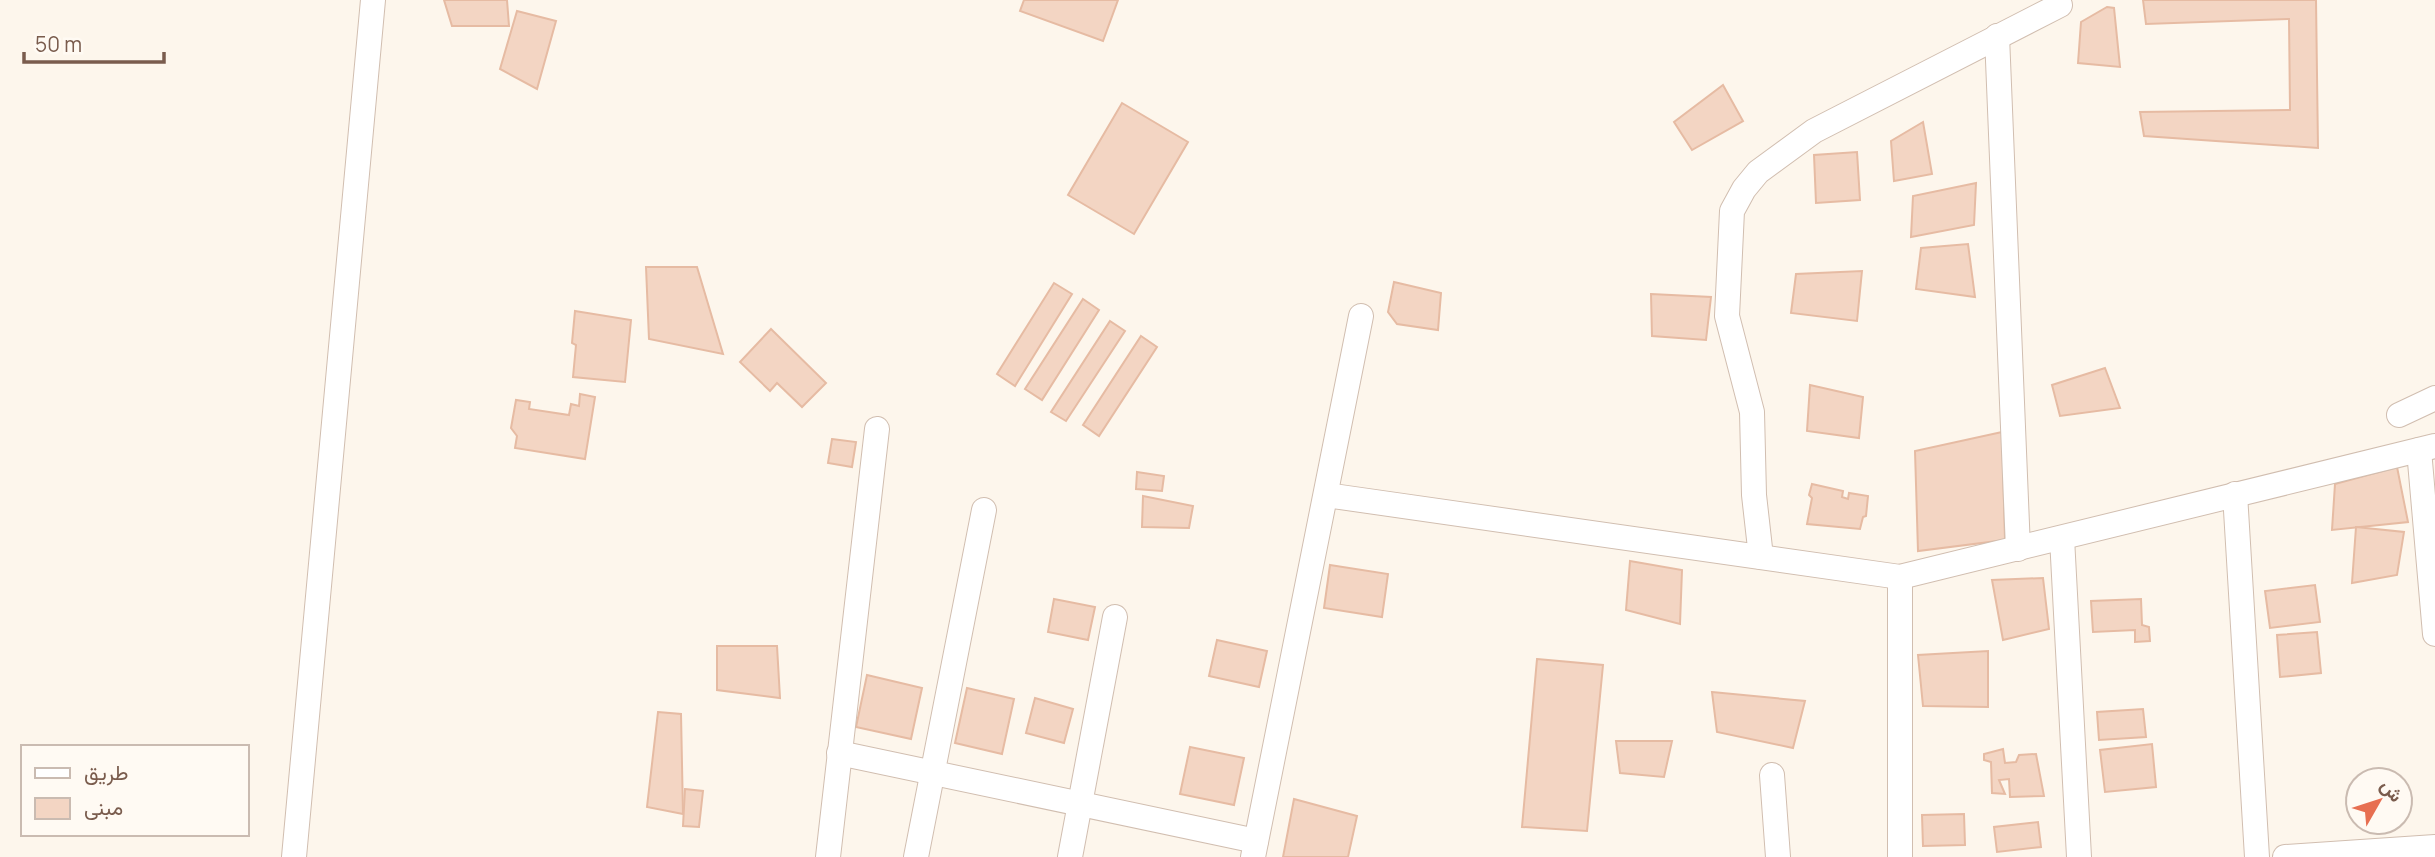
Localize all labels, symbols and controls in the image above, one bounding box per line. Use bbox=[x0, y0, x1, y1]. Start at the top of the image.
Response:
scale bar bbox=[24, 21, 164, 65]
text: 50 m bbox=[35, 30, 82, 58]
legend bbox=[21, 745, 248, 836]
text: طريق bbox=[84, 758, 129, 786]
north arrow bbox=[2344, 766, 2414, 836]
text: ش bbox=[2375, 773, 2410, 807]
text: مبنى bbox=[84, 793, 123, 821]

